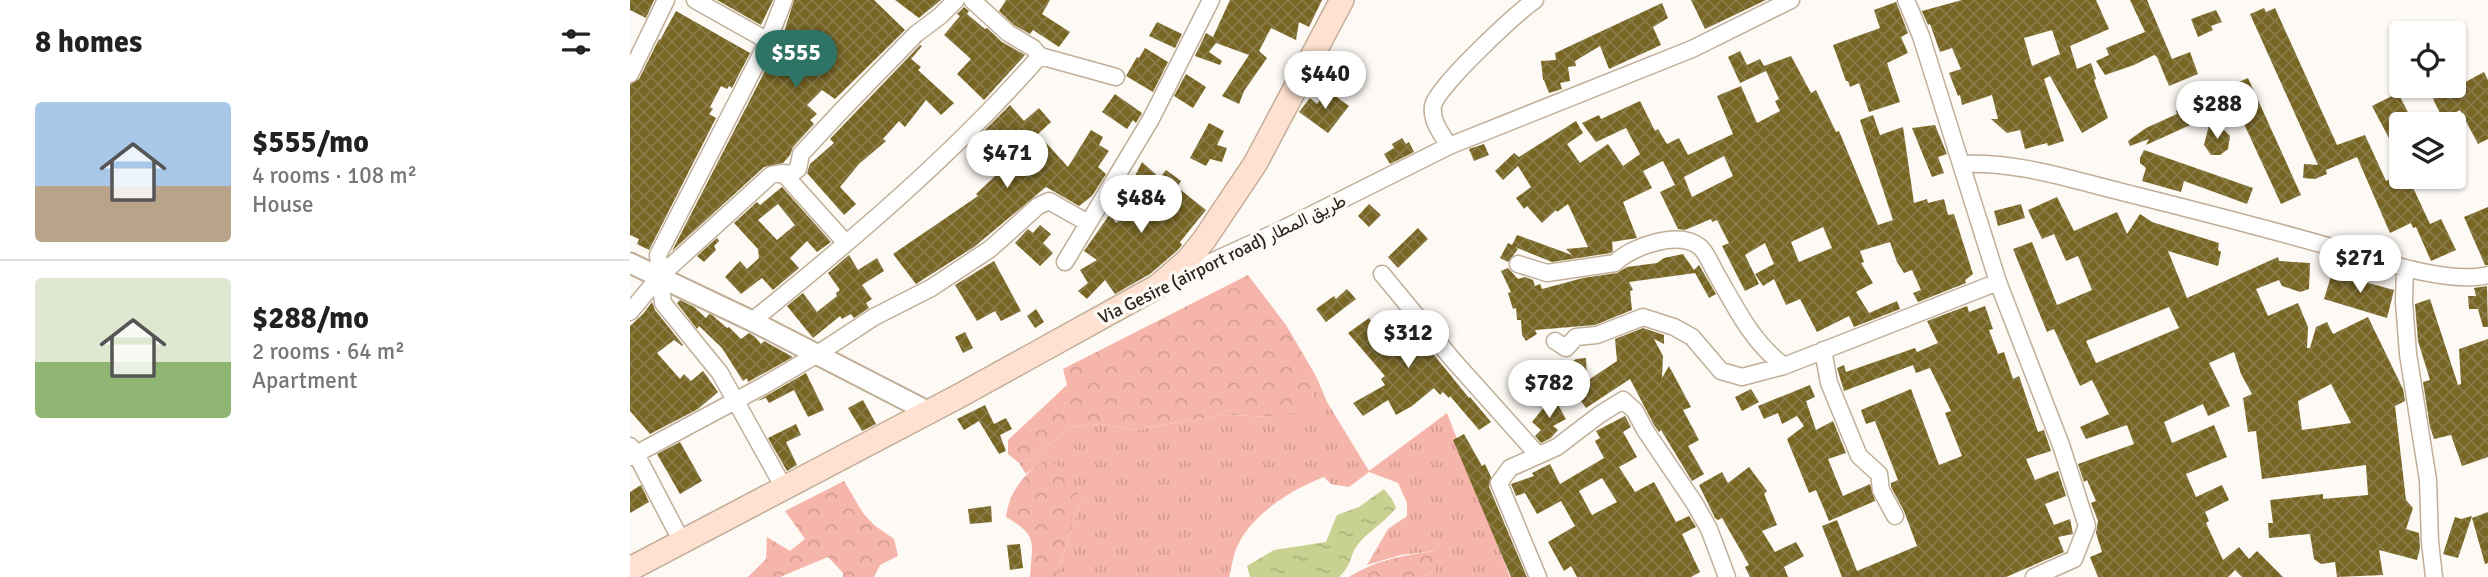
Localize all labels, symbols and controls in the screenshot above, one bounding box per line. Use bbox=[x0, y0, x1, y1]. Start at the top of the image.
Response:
map controls bbox=[2389, 21, 2466, 189]
button: locate bbox=[2389, 21, 2466, 98]
icon: filters bbox=[557, 23, 595, 61]
text: 8 homes bbox=[35, 24, 142, 61]
pin: $555 bbox=[755, 31, 837, 90]
text: $555 bbox=[771, 38, 821, 67]
pin: $440 bbox=[1284, 52, 1366, 111]
text: $440 bbox=[1300, 59, 1350, 88]
pin: $288 bbox=[2176, 82, 2258, 141]
text: $288 bbox=[2192, 89, 2242, 118]
button: layers bbox=[2389, 112, 2466, 189]
text: $555/mo bbox=[252, 124, 369, 161]
icon: home bbox=[91, 130, 175, 214]
pin: $471 bbox=[966, 130, 1048, 190]
text: $471 bbox=[982, 138, 1032, 167]
text: 4 rooms · 108 m² bbox=[252, 161, 417, 190]
pin: $484 bbox=[1100, 176, 1182, 235]
text: $484 bbox=[1116, 183, 1166, 212]
street label: Via Gesire (airport road) طريق المطار bbox=[1095, 189, 1349, 329]
text: House bbox=[252, 190, 314, 219]
pin: $271 bbox=[2319, 236, 2401, 295]
text: $271 bbox=[2335, 243, 2385, 272]
text: $288/mo bbox=[252, 300, 369, 337]
icon: home bbox=[91, 306, 175, 390]
pin: $312 bbox=[1367, 310, 1449, 370]
text: $312 bbox=[1383, 318, 1433, 347]
text: 2 rooms · 64 m² bbox=[252, 337, 405, 366]
pin: $782 bbox=[1508, 360, 1590, 420]
text: Apartment bbox=[252, 366, 357, 395]
text: $782 bbox=[1524, 368, 1574, 397]

